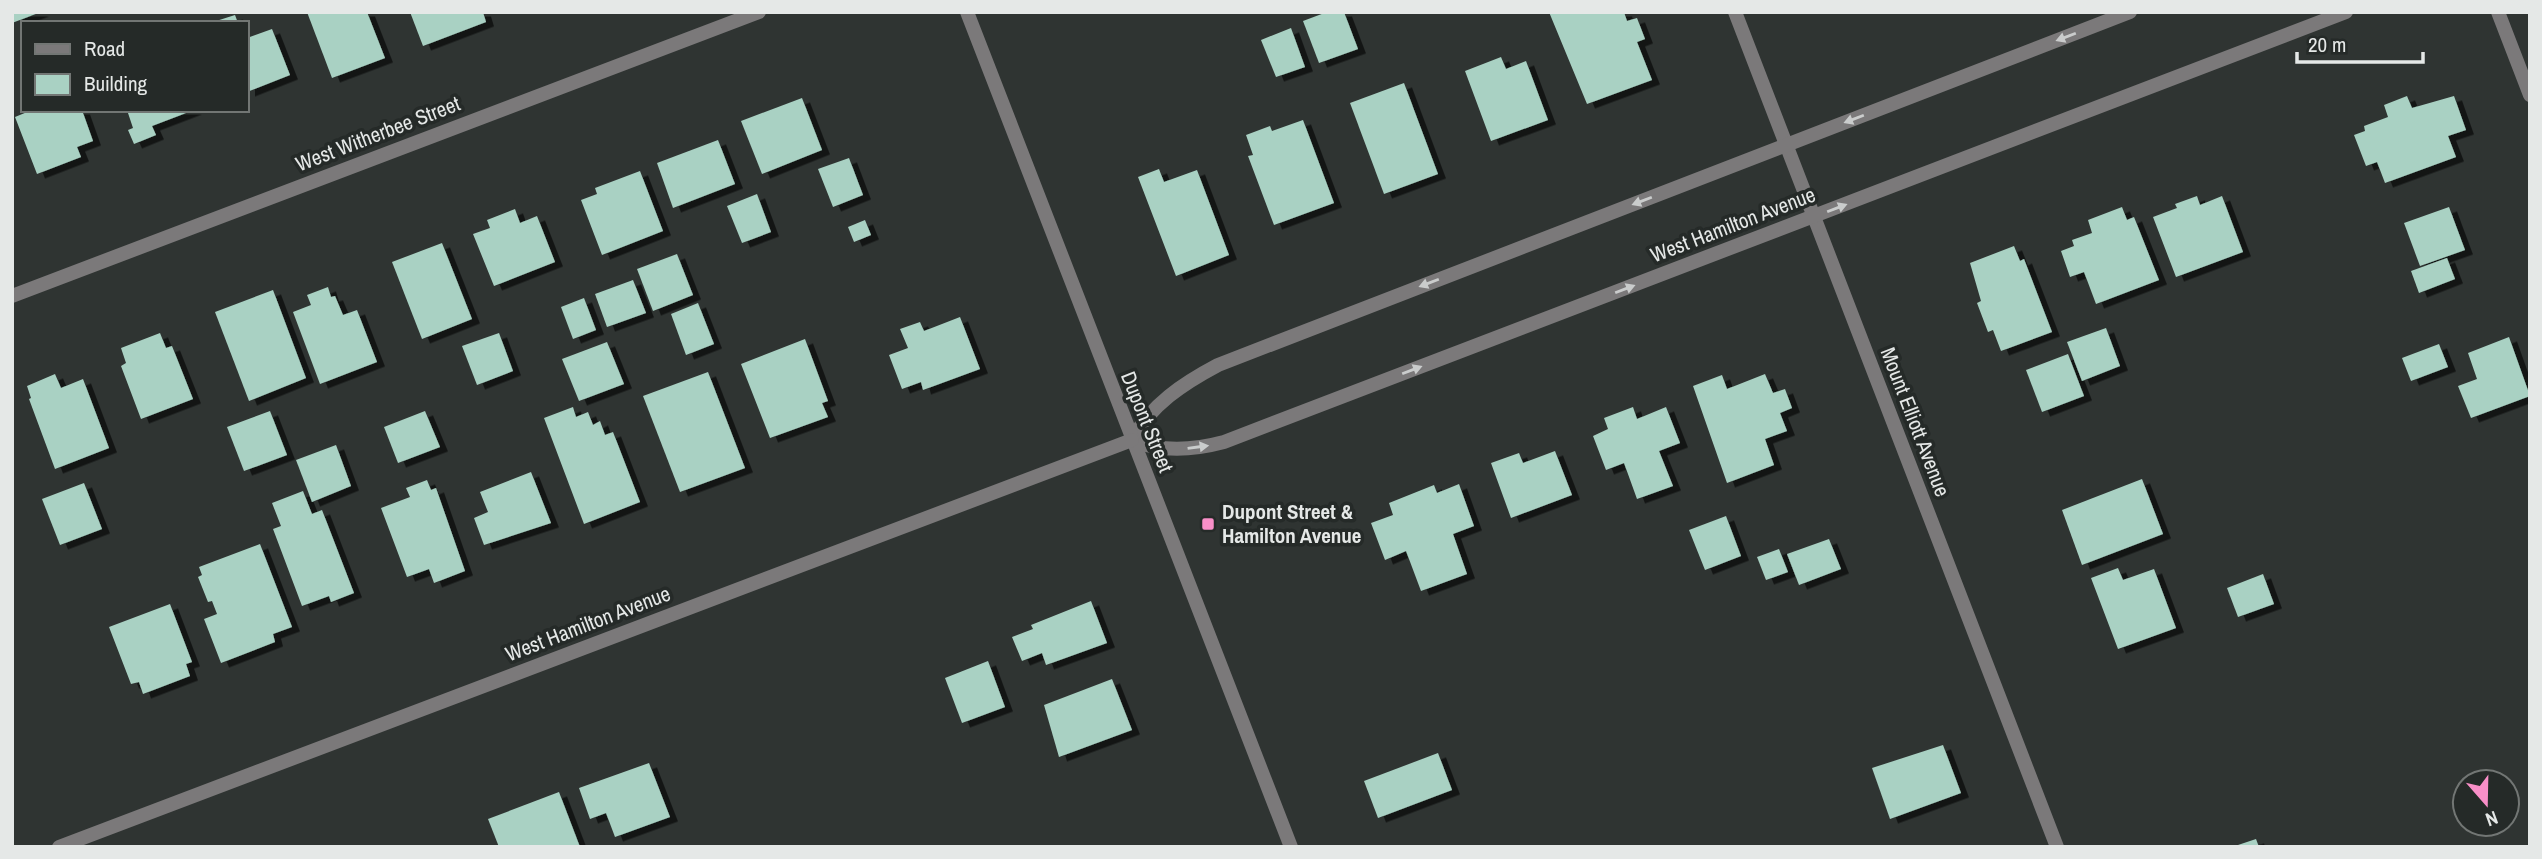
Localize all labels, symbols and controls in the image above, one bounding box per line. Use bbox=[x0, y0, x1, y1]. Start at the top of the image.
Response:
legend bbox=[21, 21, 248, 112]
scale bar bbox=[2297, 21, 2423, 65]
text: 20 m bbox=[2308, 30, 2346, 59]
one-way arrow bbox=[2055, 31, 2076, 42]
text: Road bbox=[84, 34, 125, 63]
text: Building bbox=[84, 69, 148, 98]
street label: West Witherbee Street bbox=[291, 89, 464, 178]
one-way arrow bbox=[1843, 114, 1864, 125]
street label: West Hamilton Avenue bbox=[1646, 180, 1820, 269]
one-way arrow bbox=[1631, 195, 1652, 206]
one-way arrow bbox=[1827, 202, 1848, 213]
one-way arrow bbox=[1419, 278, 1440, 289]
one-way arrow bbox=[1614, 283, 1635, 294]
street label: Mount Elliott Avenue bbox=[1874, 343, 1957, 501]
one-way arrow bbox=[1402, 365, 1423, 376]
street label: Dupont Street bbox=[1114, 367, 1181, 477]
one-way arrow bbox=[1187, 441, 1209, 452]
place label: Dupont Street & Hamilton Avenue bbox=[1222, 497, 1361, 550]
marker: Dupont Street & Hamilton Avenue bbox=[1200, 516, 1216, 532]
street label: West Hamilton Avenue bbox=[501, 579, 675, 668]
north arrow bbox=[2451, 768, 2521, 838]
text: N bbox=[2482, 805, 2502, 833]

